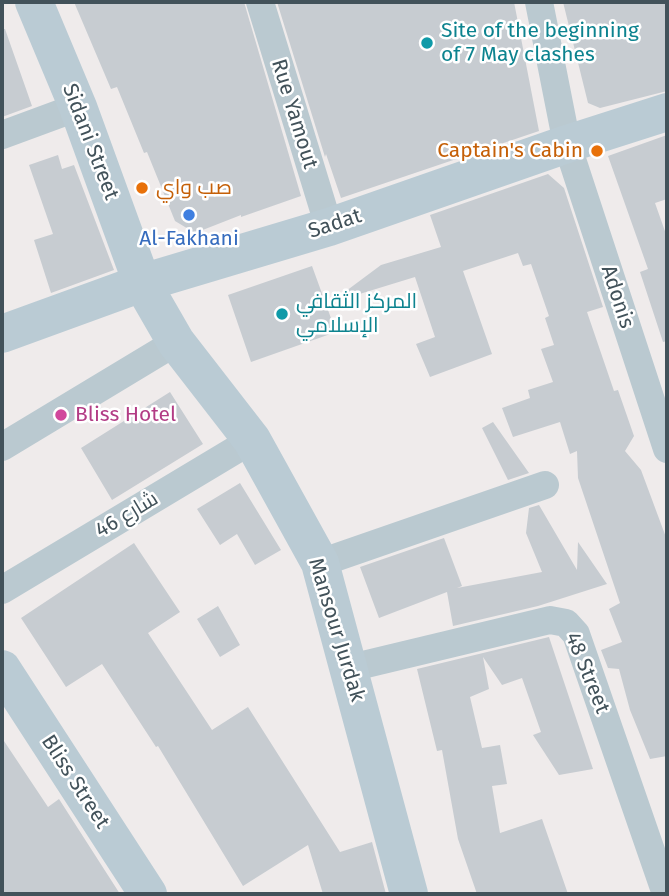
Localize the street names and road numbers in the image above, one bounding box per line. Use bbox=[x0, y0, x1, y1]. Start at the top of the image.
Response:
street label: Rue Yamout bbox=[265, 56, 323, 172]
street label: Sidani Street bbox=[56, 80, 124, 204]
street label: Sadat bbox=[305, 204, 365, 244]
street label: Adonis bbox=[595, 262, 639, 332]
street label: شارع 46 bbox=[91, 487, 163, 543]
street label: Mansour Jurdak bbox=[302, 555, 370, 705]
street label: 48 Street bbox=[559, 629, 615, 717]
street label: Bliss Street bbox=[35, 730, 115, 834]

